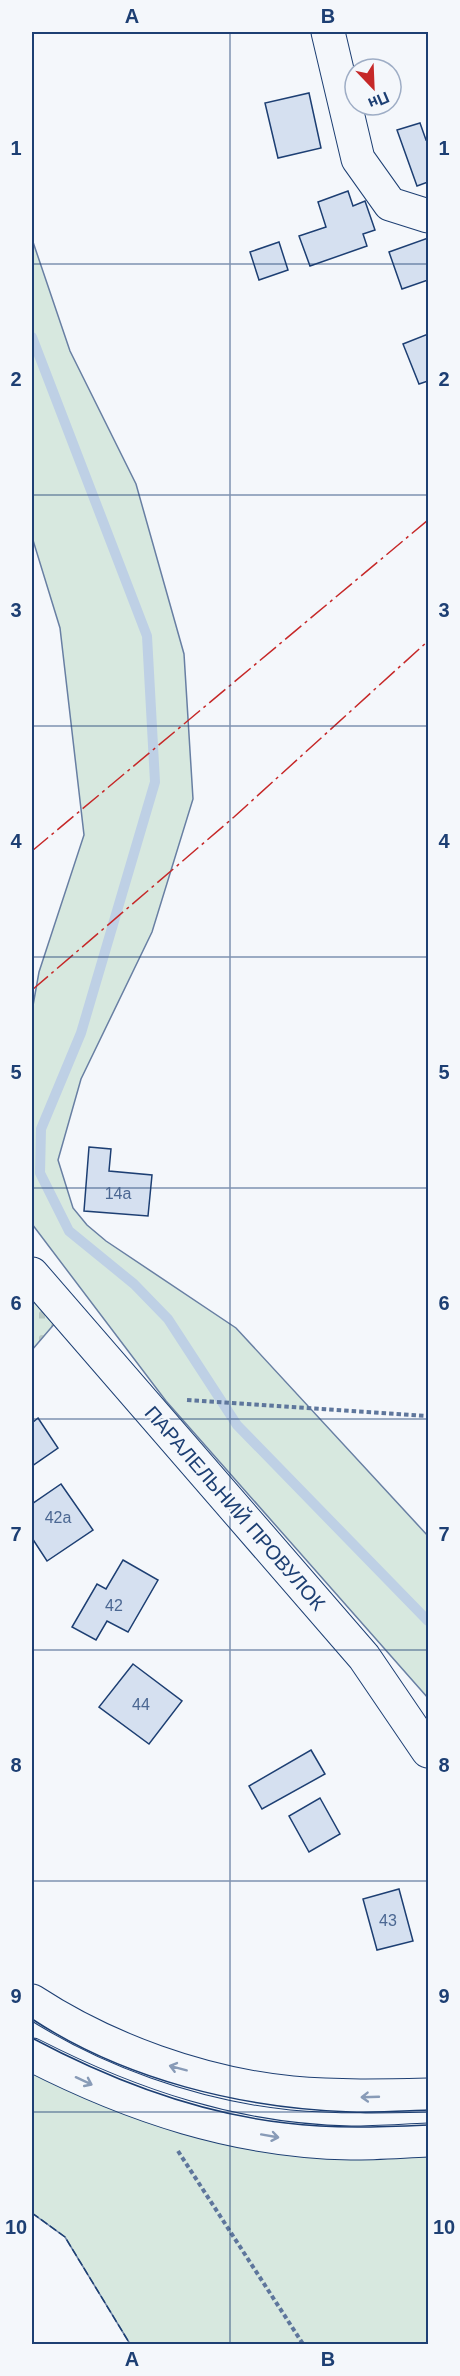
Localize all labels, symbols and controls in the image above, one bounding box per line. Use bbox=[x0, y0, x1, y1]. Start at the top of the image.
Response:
text: A bbox=[125, 5, 139, 27]
text: B bbox=[321, 5, 335, 27]
north arrow bbox=[343, 57, 403, 117]
text: Пн bbox=[366, 88, 392, 112]
text: 1 bbox=[10, 137, 22, 159]
text: 1 bbox=[438, 137, 450, 159]
text: 2 bbox=[10, 368, 22, 390]
text: 2 bbox=[438, 368, 450, 390]
text: 3 bbox=[10, 599, 22, 621]
text: 3 bbox=[438, 599, 450, 621]
text: 4 bbox=[10, 830, 22, 852]
text: 4 bbox=[438, 830, 450, 852]
text: 5 bbox=[10, 1061, 22, 1083]
text: 5 bbox=[438, 1061, 450, 1083]
house number: 14а bbox=[105, 1185, 131, 1202]
text: 6 bbox=[10, 1292, 22, 1314]
text: 6 bbox=[438, 1292, 450, 1314]
street label: ПАРАЛЕЛЬНИЙ ПРОВУЛОК bbox=[140, 1401, 331, 1615]
house number: 42а bbox=[45, 1509, 71, 1526]
text: 7 bbox=[10, 1523, 22, 1545]
text: 7 bbox=[438, 1523, 450, 1545]
house number: 42 bbox=[105, 1597, 123, 1614]
house number: 44 bbox=[132, 1696, 150, 1713]
text: 8 bbox=[10, 1754, 22, 1776]
text: 8 bbox=[438, 1754, 450, 1776]
house number: 43 bbox=[379, 1912, 397, 1929]
text: 9 bbox=[10, 1985, 22, 2007]
text: 9 bbox=[438, 1985, 450, 2007]
one-way arrow bbox=[169, 2062, 188, 2073]
one-way arrow bbox=[74, 2076, 92, 2088]
one-way arrow bbox=[361, 2091, 381, 2102]
one-way arrow bbox=[260, 2131, 279, 2142]
text: 10 bbox=[5, 2216, 27, 2238]
text: 10 bbox=[433, 2216, 455, 2238]
text: A bbox=[125, 2348, 139, 2370]
text: B bbox=[321, 2348, 335, 2370]

